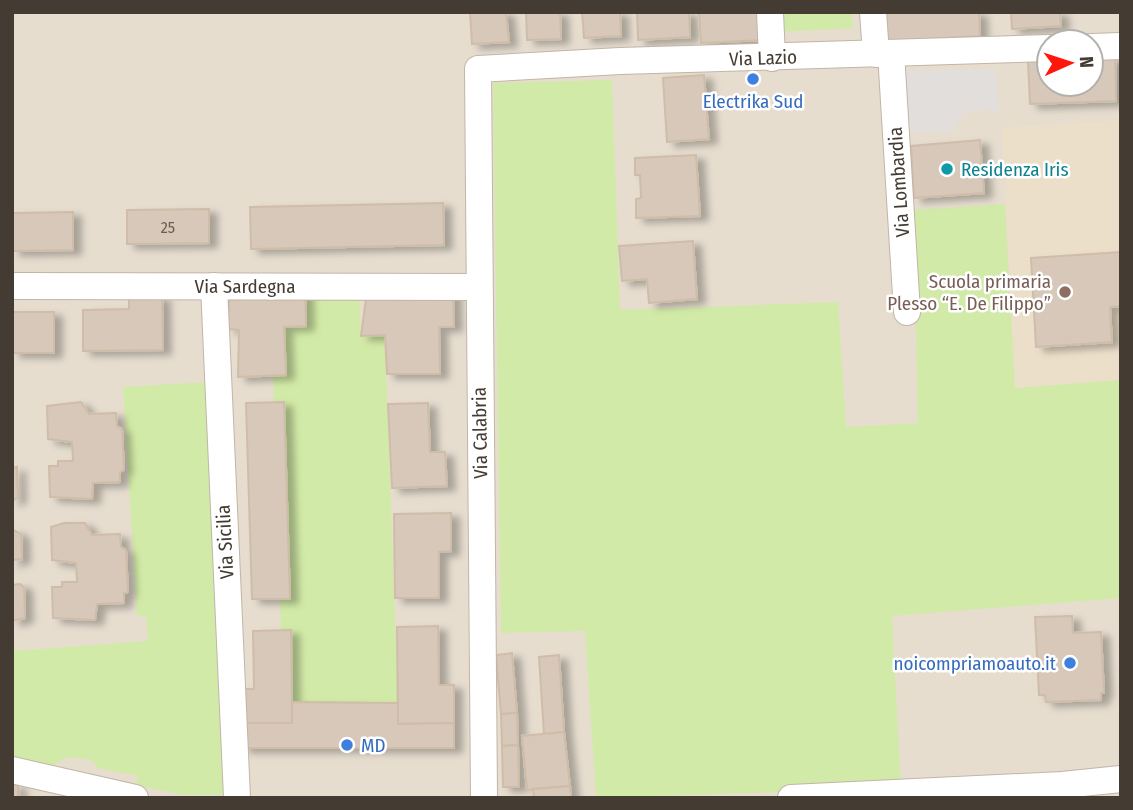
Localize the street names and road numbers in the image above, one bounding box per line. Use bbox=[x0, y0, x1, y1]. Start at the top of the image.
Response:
street label: Via Lazio bbox=[729, 45, 797, 71]
street label: Via Lombardia bbox=[884, 126, 914, 238]
street label: Via Sardegna bbox=[195, 275, 295, 298]
street label: Via Calabria bbox=[468, 387, 492, 479]
street label: Via Sicilia bbox=[212, 504, 238, 580]

